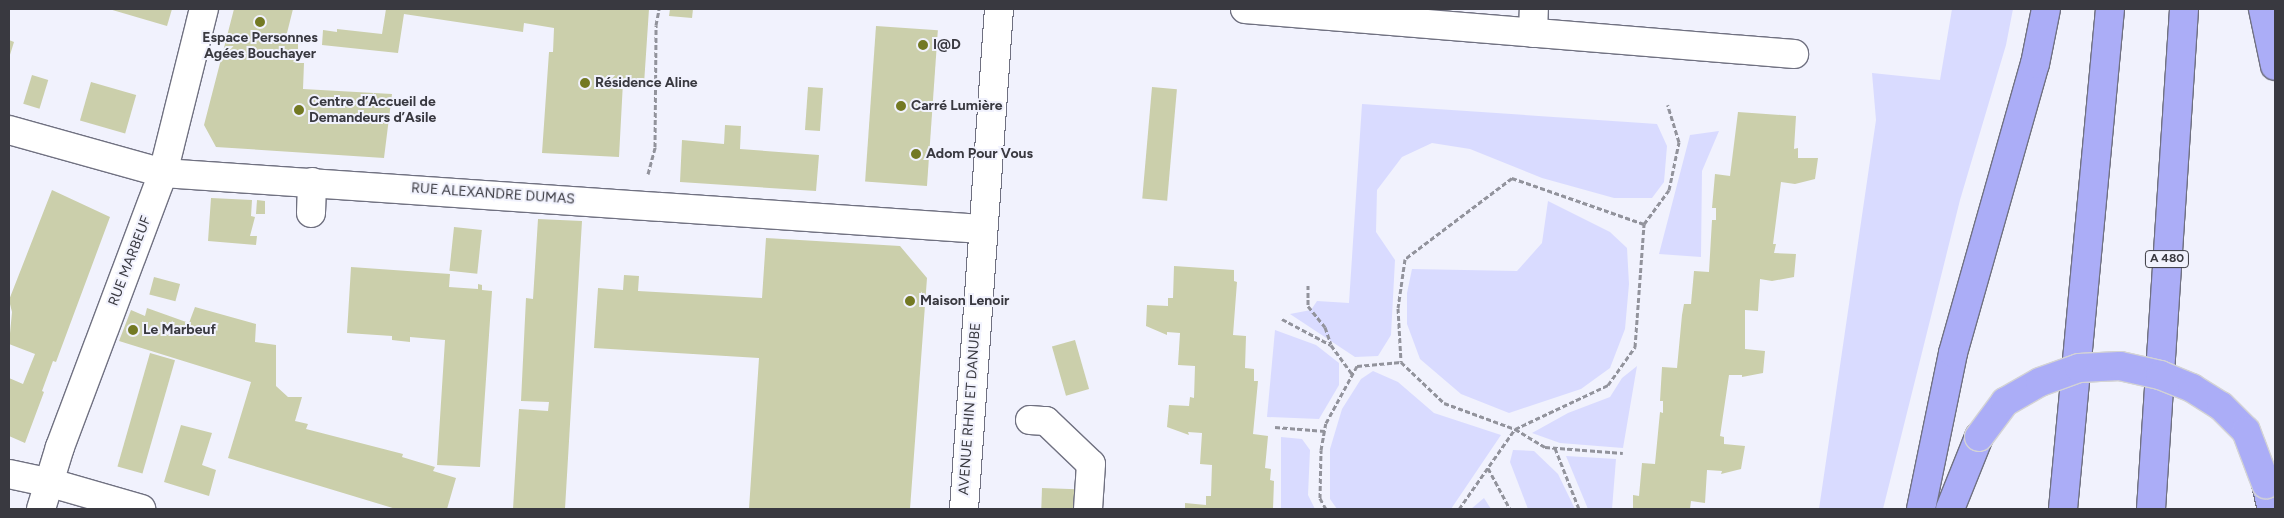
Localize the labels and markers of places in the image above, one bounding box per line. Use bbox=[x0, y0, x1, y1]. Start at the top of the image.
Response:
marker: Espace Personnes Agées Bouchayer bbox=[254, 16, 266, 28]
place label: Espace Personnes Agées Bouchayer bbox=[202, 30, 318, 62]
place label: I@D bbox=[933, 37, 961, 53]
marker: I@D bbox=[917, 39, 929, 51]
place label: Résidence Aline bbox=[595, 75, 698, 91]
marker: Résidence Aline bbox=[579, 77, 591, 89]
place label: Centre d’Accueil de Demandeurs d’Asile bbox=[309, 94, 436, 126]
place label: Carré Lumière bbox=[911, 98, 1003, 114]
marker: Carré Lumière bbox=[895, 100, 907, 112]
marker: Centre d’Accueil de Demandeurs d’Asile bbox=[293, 104, 305, 116]
place label: Adom Pour Vous bbox=[926, 146, 1033, 162]
marker: Adom Pour Vous bbox=[910, 148, 922, 160]
place label: Maison Lenoir bbox=[920, 293, 1009, 309]
marker: Maison Lenoir bbox=[904, 295, 916, 307]
place label: Le Marbeuf bbox=[143, 322, 216, 338]
marker: Le Marbeuf bbox=[127, 324, 139, 336]

